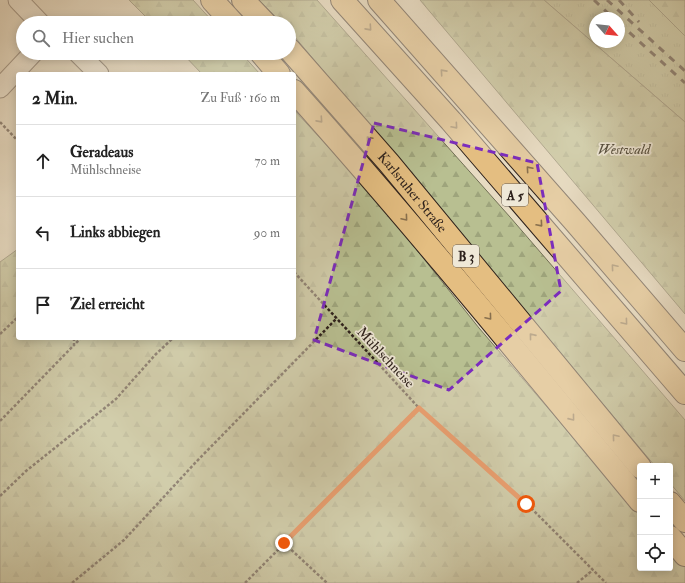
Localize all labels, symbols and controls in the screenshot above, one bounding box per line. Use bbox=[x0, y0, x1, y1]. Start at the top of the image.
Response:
north arrow bbox=[589, 12, 625, 48]
search box bbox=[16, 16, 296, 60]
one-way arrow bbox=[364, 24, 371, 31]
icon: search bbox=[30, 27, 52, 49]
text: Hier suchen bbox=[62, 29, 134, 48]
one-way arrow bbox=[441, 69, 448, 76]
text: 2 Min. bbox=[32, 88, 77, 109]
text: Zu Fuß · 160 m bbox=[201, 90, 280, 106]
one-way arrow bbox=[315, 115, 322, 122]
one-way arrow bbox=[450, 121, 457, 128]
one-way arrow bbox=[367, 137, 374, 144]
park label: Westwald bbox=[598, 141, 651, 158]
text: Geradeaus bbox=[70, 143, 133, 162]
street label: Karlsruher Straße bbox=[374, 148, 451, 236]
icon: ahead bbox=[32, 150, 54, 172]
text: 70 m bbox=[255, 153, 280, 169]
text: Mühlschneise bbox=[70, 162, 141, 178]
one-way arrow bbox=[527, 166, 534, 174]
road number: A 5 bbox=[502, 184, 528, 206]
one-way arrow bbox=[401, 213, 408, 220]
one-way arrow bbox=[536, 219, 543, 226]
icon: left bbox=[32, 222, 54, 244]
text: Links abbiegen bbox=[70, 223, 160, 242]
text: 90 m bbox=[254, 225, 280, 241]
road number: B 3 bbox=[453, 245, 479, 267]
one-way arrow bbox=[612, 265, 619, 272]
icon: arrive bbox=[32, 294, 54, 316]
text: Ziel erreicht bbox=[70, 295, 145, 314]
one-way arrow bbox=[484, 313, 491, 320]
one-way arrow bbox=[620, 318, 627, 325]
street label: Mühlschneise bbox=[353, 323, 418, 391]
one-way arrow bbox=[530, 334, 537, 341]
one-way arrow bbox=[567, 413, 574, 420]
one-way arrow bbox=[613, 434, 620, 441]
map controls bbox=[637, 463, 673, 571]
button: + bbox=[637, 463, 673, 499]
route start bbox=[517, 495, 535, 513]
button: − bbox=[637, 499, 673, 535]
route end bbox=[275, 534, 293, 552]
button: locate bbox=[637, 535, 673, 571]

